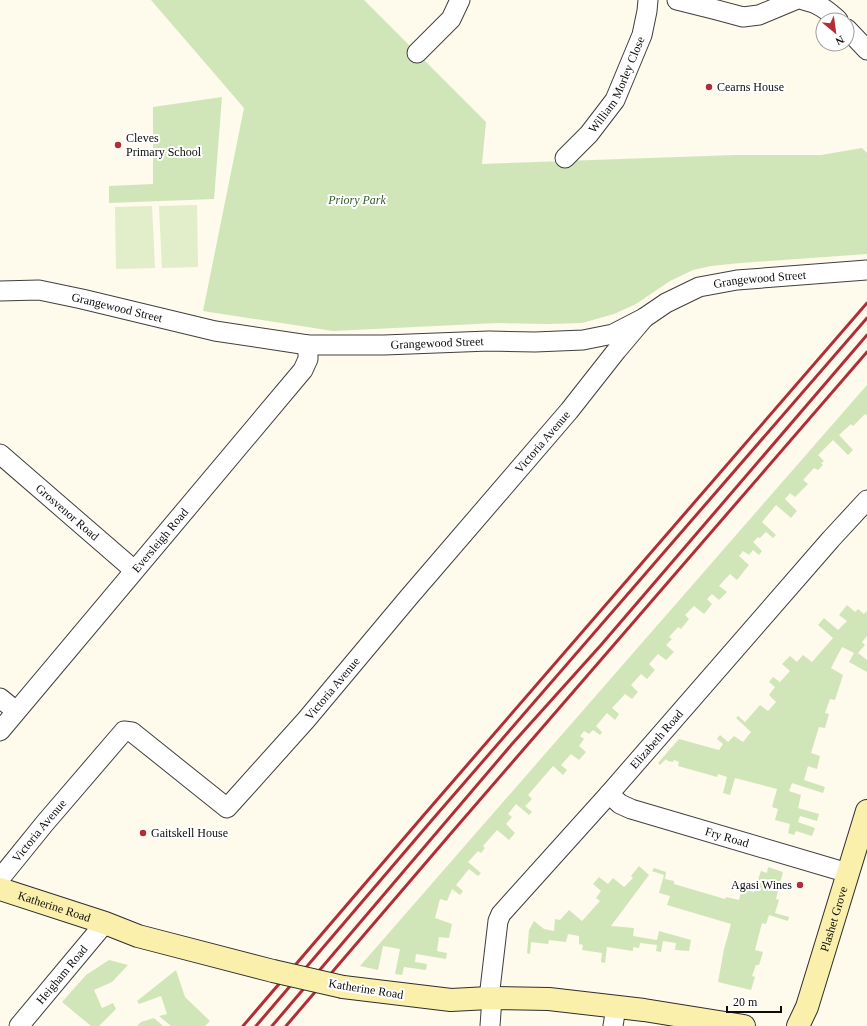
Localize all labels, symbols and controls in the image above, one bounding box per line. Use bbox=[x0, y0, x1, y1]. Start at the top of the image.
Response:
north arrow bbox=[815, 12, 855, 52]
street label: William Morley Close bbox=[585, 34, 648, 136]
text: N bbox=[833, 34, 846, 48]
place label: Cearns House bbox=[717, 80, 784, 94]
marker: Cearns House bbox=[704, 82, 714, 92]
place label: Cleves Primary School bbox=[126, 131, 202, 159]
marker: Cleves Primary School bbox=[113, 140, 123, 150]
park label: Priory Park bbox=[327, 193, 387, 207]
street label: Grangewood Street bbox=[712, 268, 807, 291]
street label: Grangewood Street bbox=[70, 290, 165, 325]
street label: Grangewood Street bbox=[390, 334, 485, 352]
street label: Victoria Avenue bbox=[512, 408, 573, 476]
street label: Grosvenor Road bbox=[33, 481, 102, 543]
street label: Eversleigh Road bbox=[129, 505, 191, 575]
street label: Victoria Avenue bbox=[302, 654, 363, 723]
street label: Elizabeth Road bbox=[627, 707, 686, 772]
street label: Victoria Avenue bbox=[9, 796, 69, 865]
street label: Fry Road bbox=[703, 824, 751, 850]
place label: Gaitskell House bbox=[151, 826, 228, 840]
marker: Gaitskell House bbox=[138, 828, 148, 838]
place label: Agasi Wines bbox=[731, 878, 792, 892]
marker: Agasi Wines bbox=[795, 880, 805, 890]
street label: Plashet Grove bbox=[817, 885, 851, 953]
street label: Katherine Road bbox=[16, 888, 92, 925]
street label: Heigham Road bbox=[33, 942, 91, 1007]
street label: Katherine Road bbox=[328, 976, 404, 1002]
scale bar bbox=[727, 988, 781, 1014]
text: 20 m bbox=[733, 995, 758, 1009]

